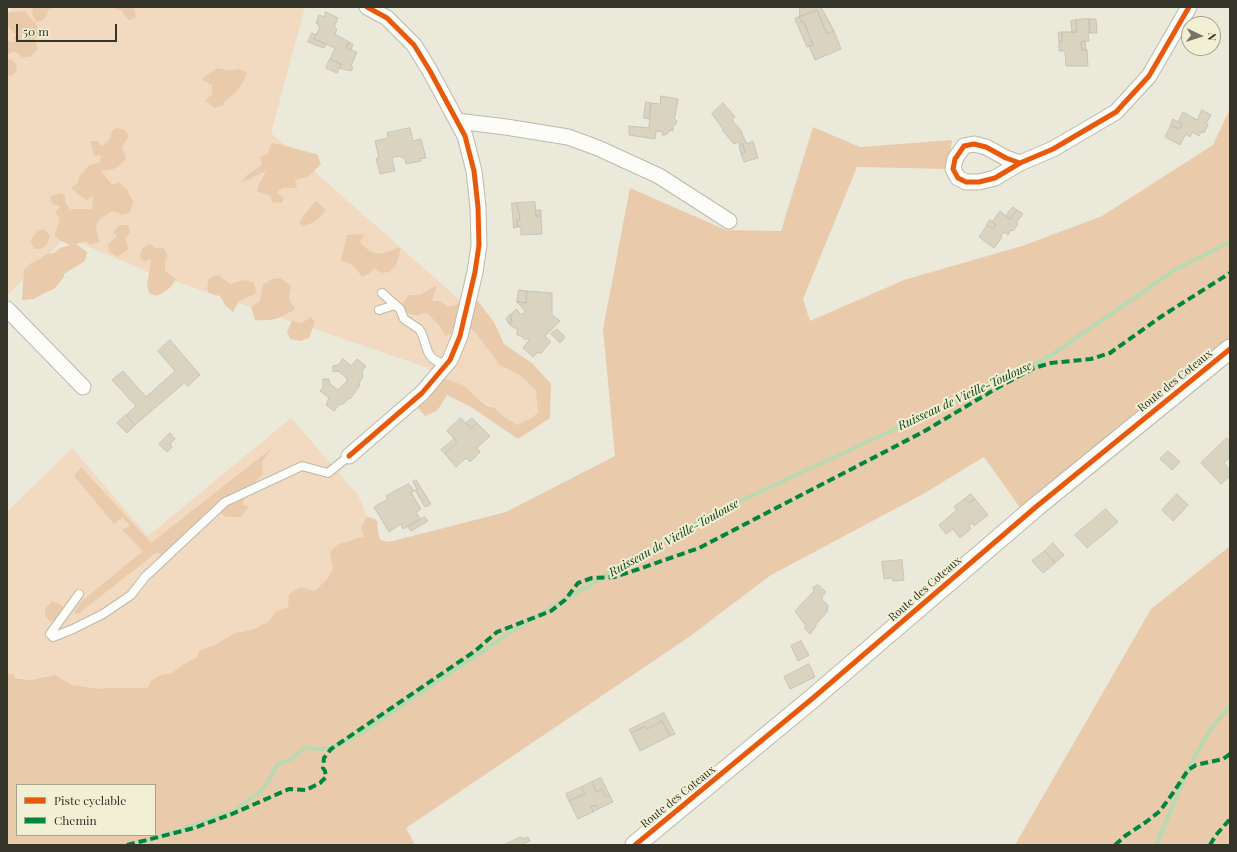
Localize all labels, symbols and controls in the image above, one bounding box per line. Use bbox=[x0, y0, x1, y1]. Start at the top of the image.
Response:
scale bar bbox=[18, 16, 119, 42]
north arrow bbox=[1181, 16, 1221, 56]
text: 50 m bbox=[23, 23, 49, 39]
text: N bbox=[1205, 32, 1220, 41]
street label: Route des Coteaux bbox=[1135, 347, 1215, 415]
water label: Ruisseau de Vieille-Toulouse bbox=[896, 359, 1034, 433]
water label: Ruisseau de Vieille-Toulouse bbox=[607, 496, 741, 580]
street label: Route des Coteaux bbox=[886, 554, 964, 624]
street label: Route des Coteaux bbox=[638, 763, 718, 831]
legend bbox=[16, 784, 156, 836]
text: Piste cyclable bbox=[54, 792, 126, 808]
text: Chemin bbox=[54, 812, 97, 828]

